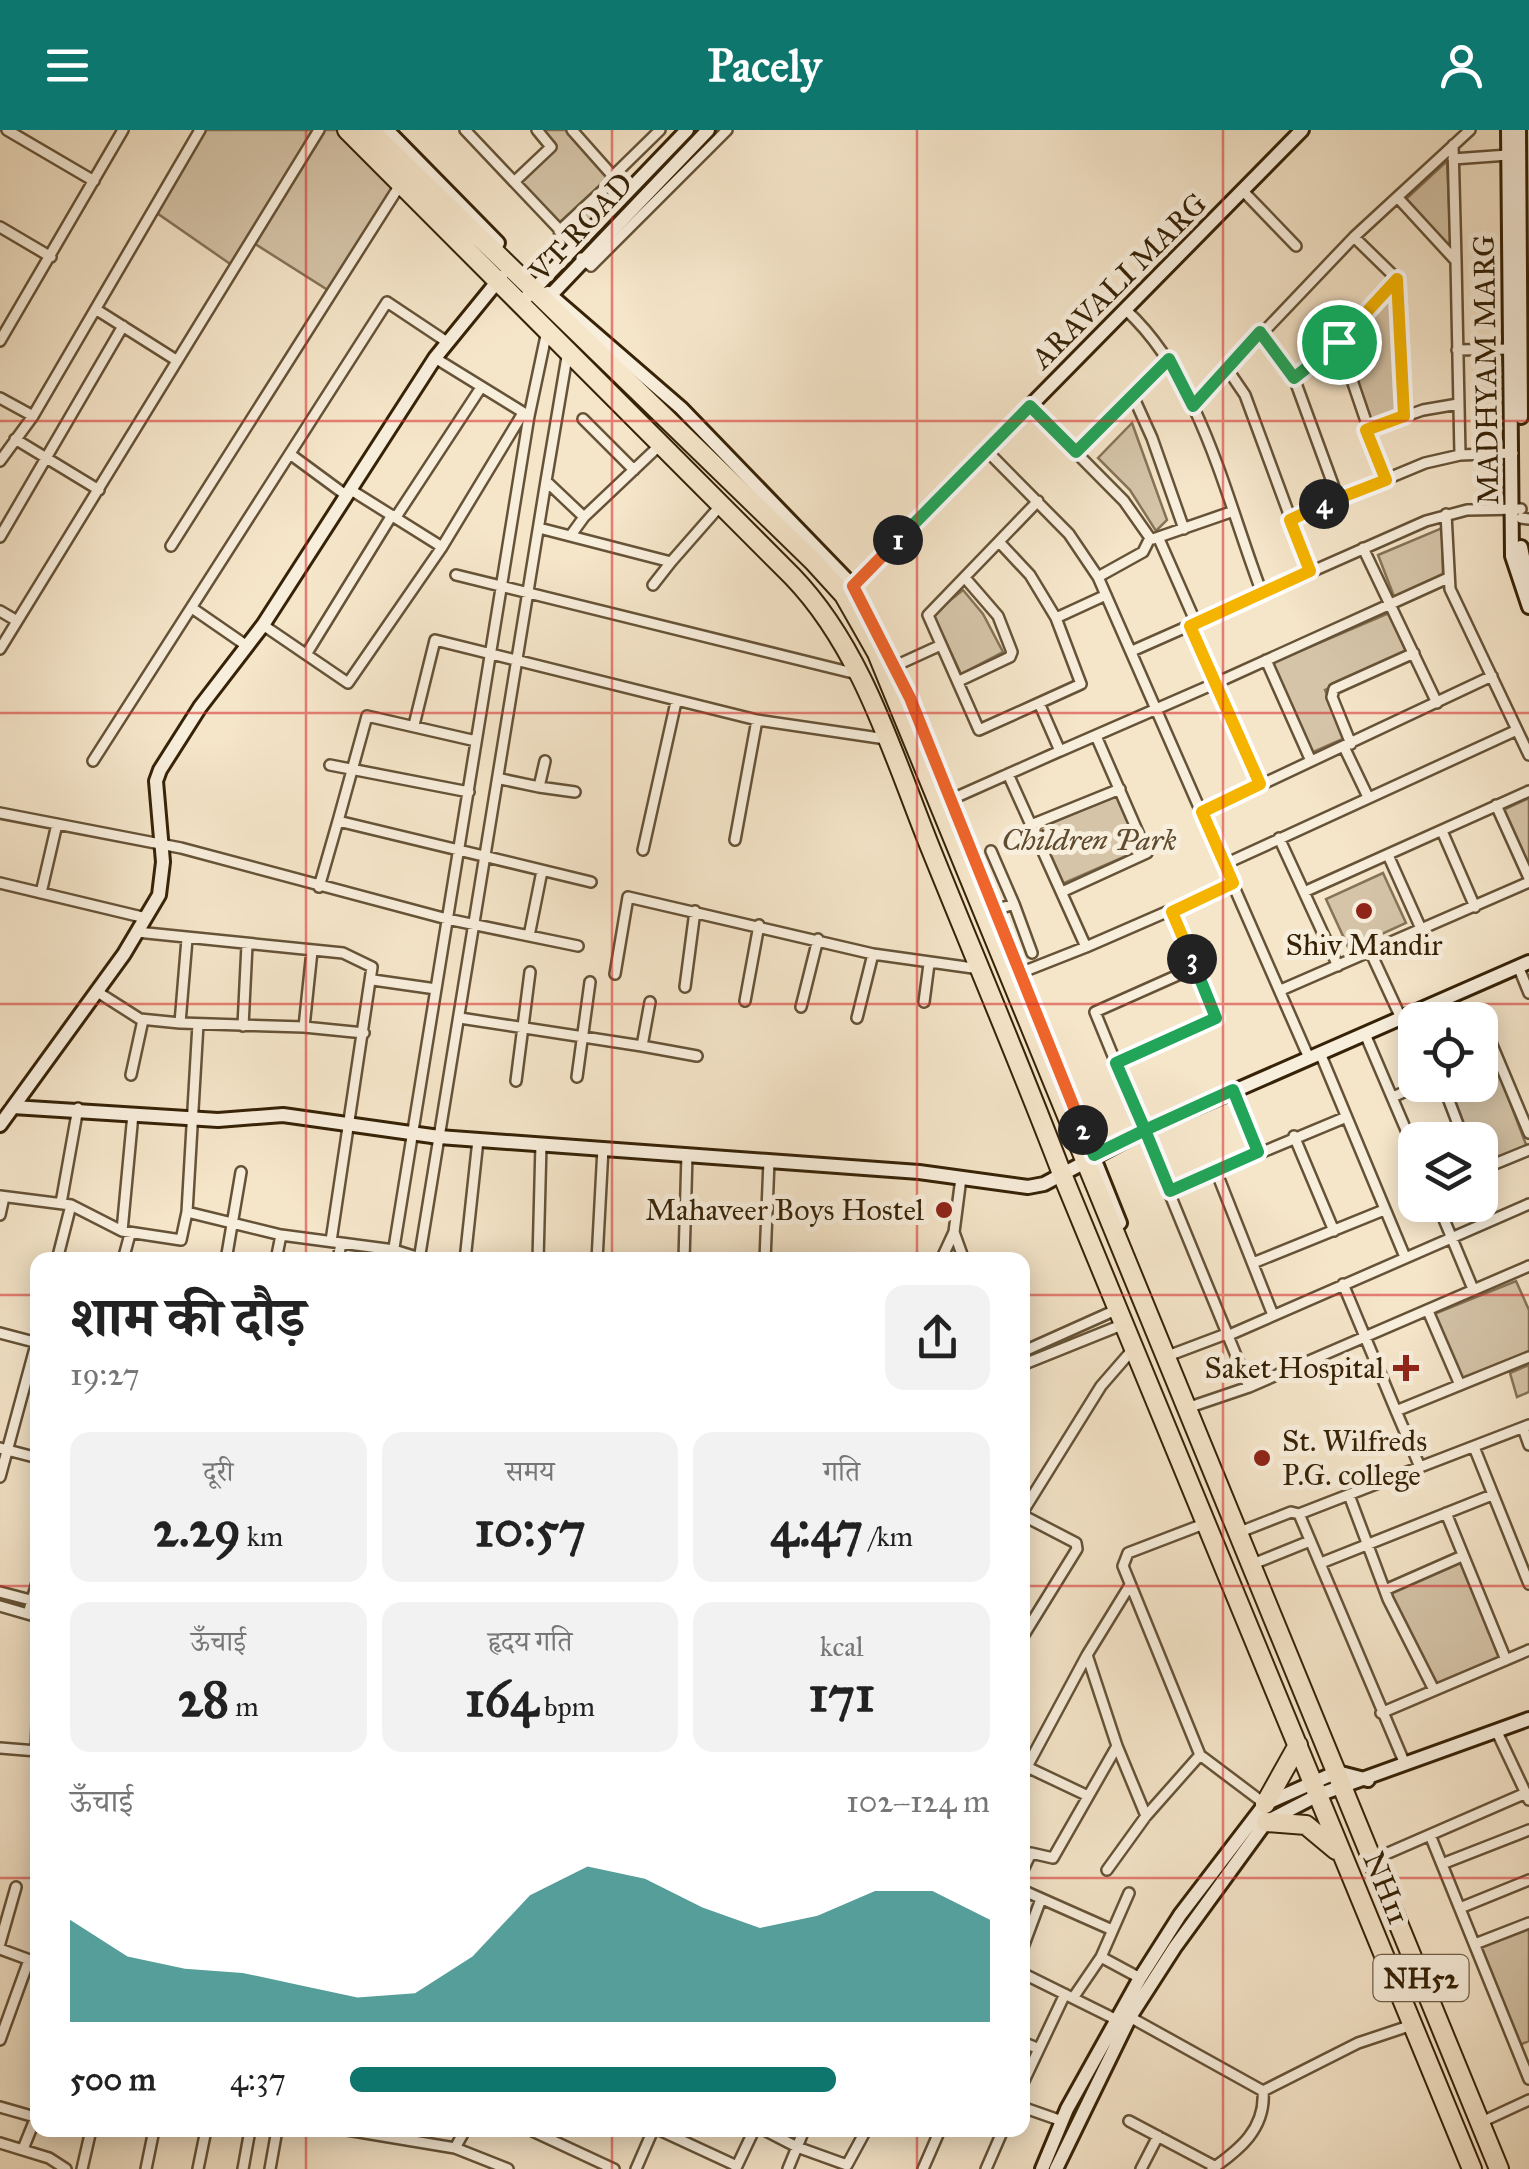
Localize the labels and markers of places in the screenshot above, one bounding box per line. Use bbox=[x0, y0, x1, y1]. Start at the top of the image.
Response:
pin bbox=[1297, 300, 1382, 385]
pin: 4 bbox=[1299, 479, 1349, 529]
pin: 1 bbox=[873, 515, 923, 565]
marker: Shiv Mandir bbox=[1353, 900, 1375, 922]
place label: Shiv Mandir bbox=[1285, 927, 1443, 963]
pin: 3 bbox=[1167, 934, 1217, 984]
pin: 2 bbox=[1058, 1105, 1108, 1155]
place label: Mahaveer Boys Hostel bbox=[645, 1192, 925, 1228]
marker: Mahaveer Boys Hostel bbox=[933, 1199, 955, 1221]
place label: Saket Hospital bbox=[1204, 1350, 1385, 1386]
marker: Saket Hospital bbox=[1393, 1355, 1419, 1381]
place label: St. Wilfreds P.G. college bbox=[1282, 1423, 1427, 1493]
marker: St. Wilfreds P.G. college bbox=[1251, 1447, 1273, 1469]

